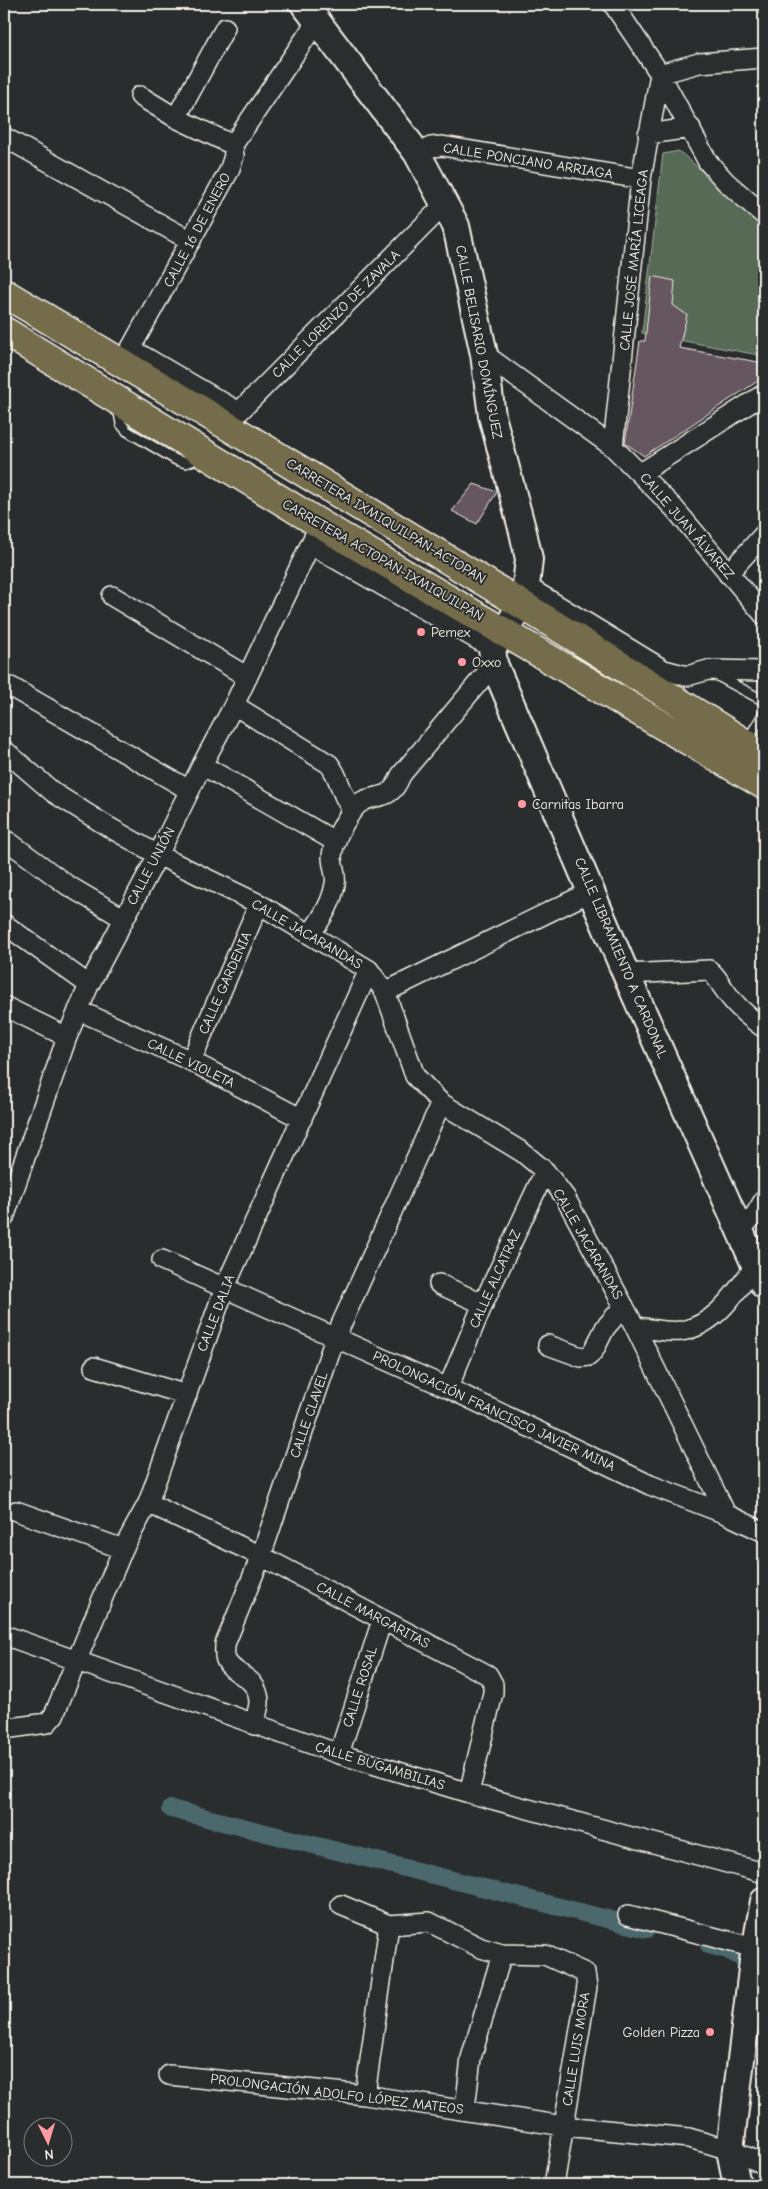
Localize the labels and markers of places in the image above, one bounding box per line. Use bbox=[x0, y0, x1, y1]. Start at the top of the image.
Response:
place label: Pemex bbox=[431, 624, 471, 641]
marker: Pemex bbox=[415, 626, 427, 638]
place label: Oxxo bbox=[472, 654, 501, 671]
marker: Oxxo bbox=[456, 656, 468, 668]
place label: Carnitas Ibarra bbox=[532, 796, 624, 813]
marker: Carnitas Ibarra bbox=[516, 798, 528, 810]
place label: Golden Pizza bbox=[623, 2024, 700, 2041]
marker: Golden Pizza bbox=[704, 2026, 716, 2038]

